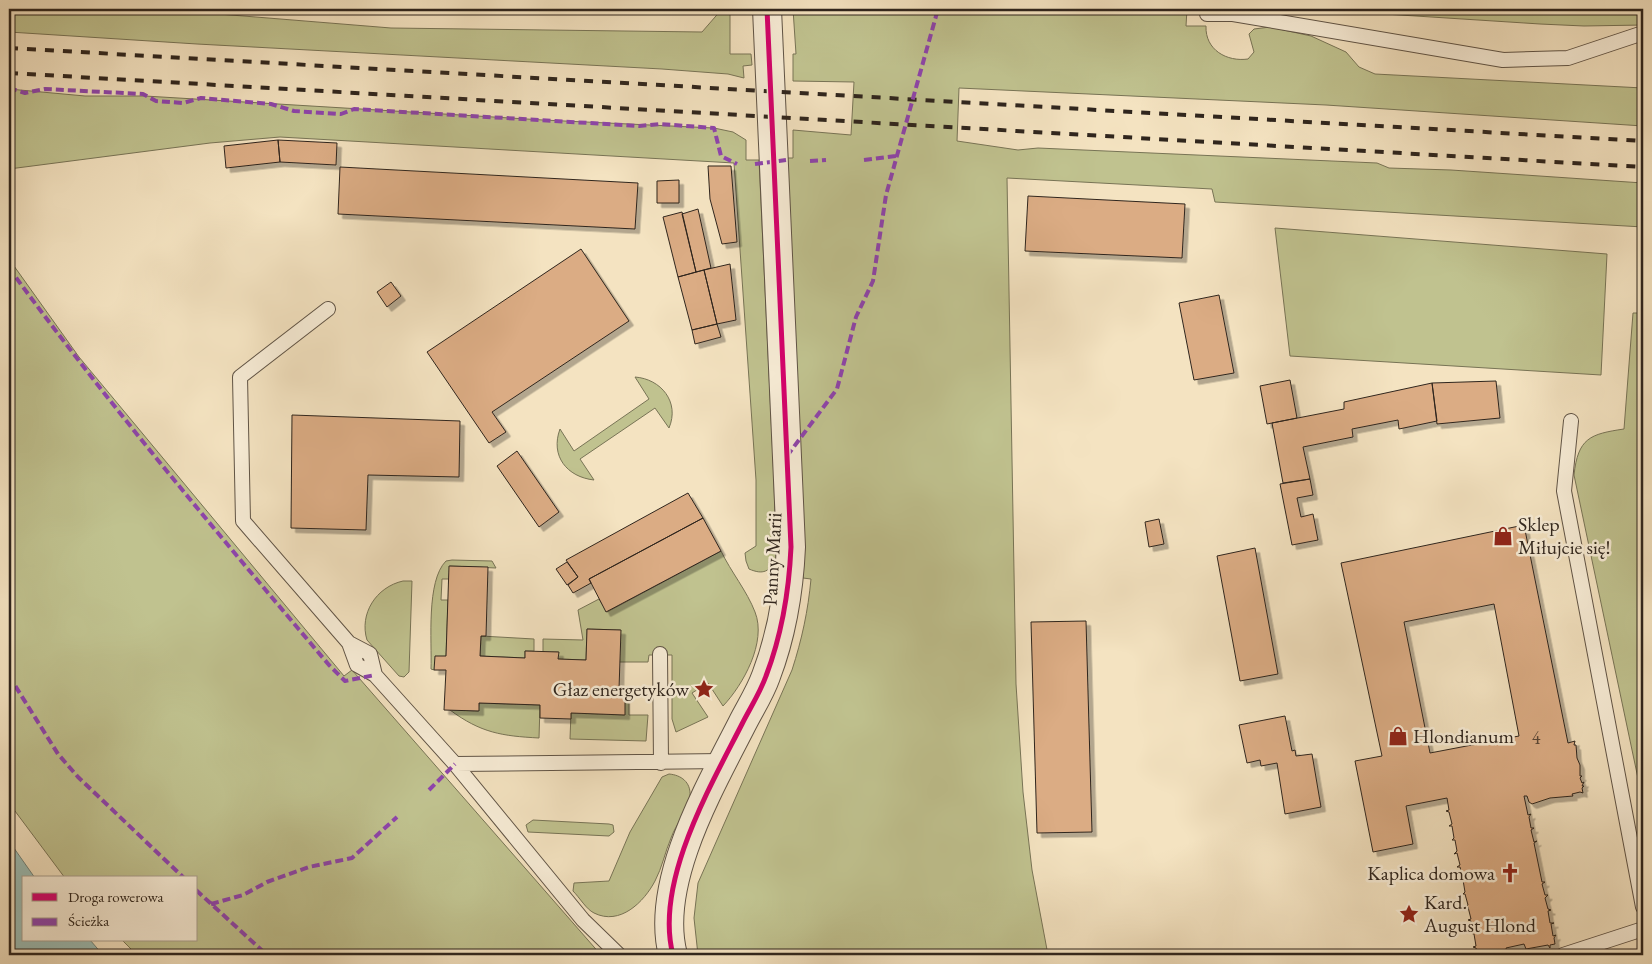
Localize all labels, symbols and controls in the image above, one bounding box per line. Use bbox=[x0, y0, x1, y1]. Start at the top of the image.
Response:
place label: Sklep Miłujcie się! bbox=[1518, 511, 1610, 560]
street label: Panny Marii bbox=[757, 512, 787, 606]
shop icon: Sklep Miłujcie się! bbox=[1492, 525, 1514, 547]
place label: Głaz energetyków bbox=[553, 676, 689, 702]
place icon: Głaz energetyków bbox=[693, 678, 715, 700]
place label: Hlondianum bbox=[1413, 723, 1515, 749]
shop icon: Hlondianum bbox=[1387, 725, 1409, 747]
house number: 4 bbox=[1532, 726, 1541, 749]
place label: Kaplica domowa bbox=[1367, 860, 1495, 886]
church icon: Kaplica domowa bbox=[1499, 862, 1521, 884]
legend bbox=[22, 876, 198, 942]
text: Droga rowerowa bbox=[68, 887, 163, 906]
place label: Kard. August Hlond bbox=[1423, 889, 1537, 938]
place icon: Kard. August Hlond bbox=[1398, 903, 1420, 925]
text: Ścieżka bbox=[68, 911, 109, 930]

